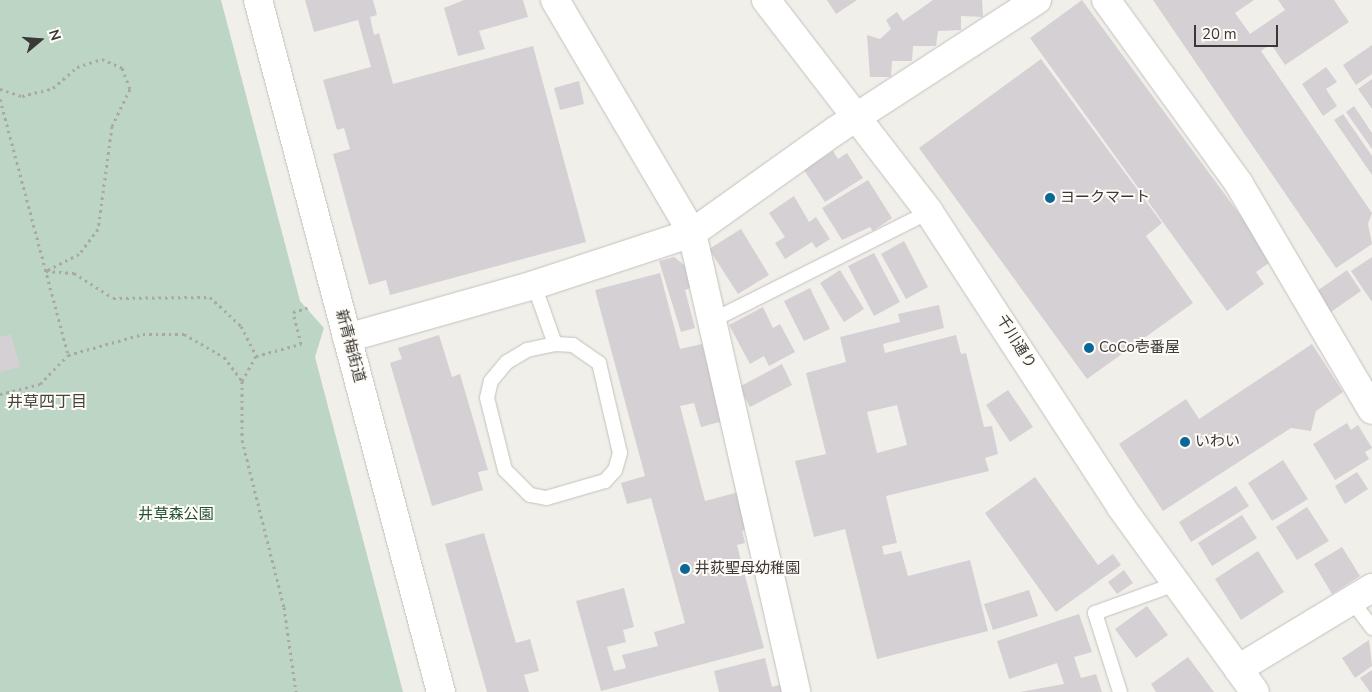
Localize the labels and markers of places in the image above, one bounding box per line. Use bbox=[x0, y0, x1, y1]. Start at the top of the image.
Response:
place label: ヨークマート bbox=[1060, 189, 1150, 207]
marker: ヨークマート bbox=[1044, 192, 1056, 204]
place label: CoCo壱番屋 bbox=[1099, 339, 1180, 357]
marker: CoCo壱番屋 bbox=[1083, 342, 1095, 354]
place label: いわい bbox=[1195, 433, 1240, 451]
marker: いわい bbox=[1179, 436, 1191, 448]
place label: 井荻聖母幼稚園 bbox=[695, 560, 800, 578]
marker: 井荻聖母幼稚園 bbox=[679, 563, 691, 575]

